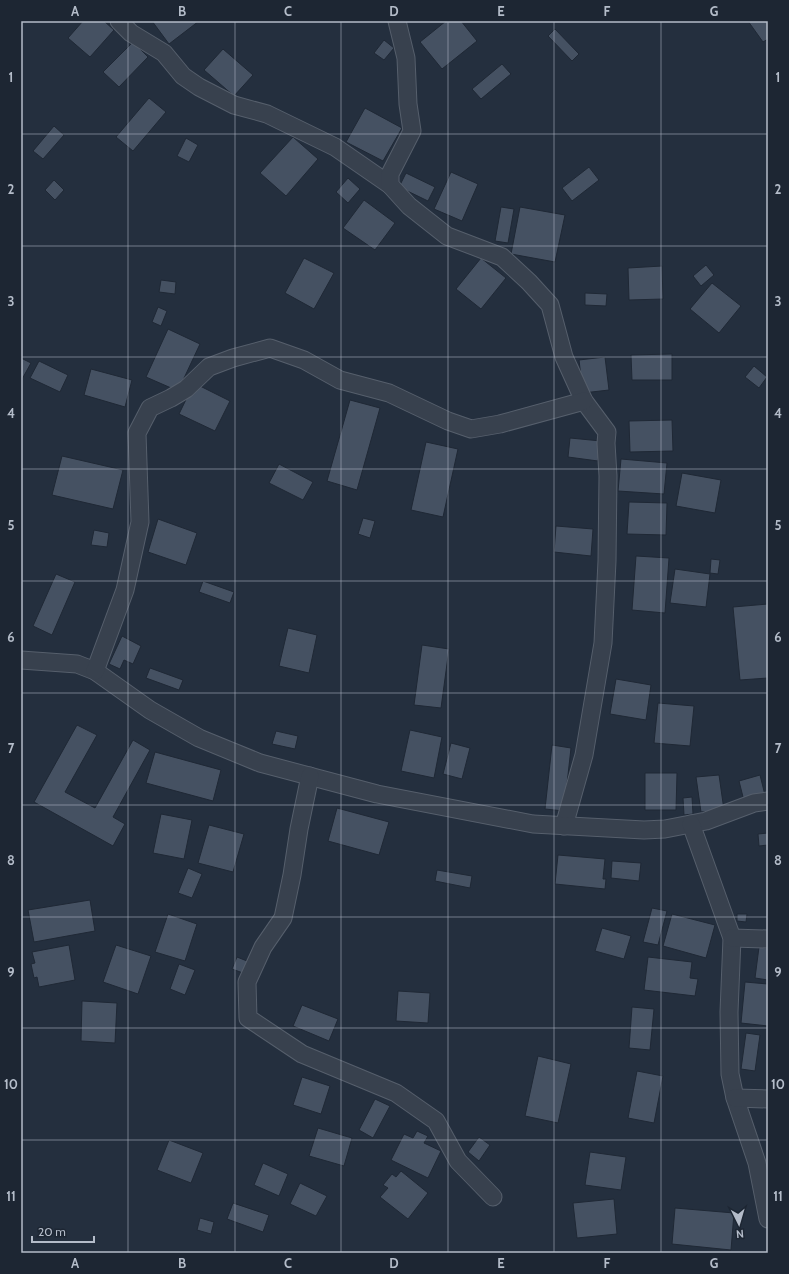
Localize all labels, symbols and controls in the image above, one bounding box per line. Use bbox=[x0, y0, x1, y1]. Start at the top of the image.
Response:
text: A bbox=[71, 3, 80, 19]
text: B bbox=[178, 3, 186, 19]
text: C bbox=[284, 3, 292, 19]
text: D bbox=[389, 3, 399, 19]
text: E bbox=[497, 3, 505, 19]
text: F bbox=[604, 3, 611, 19]
text: G bbox=[710, 3, 719, 19]
text: 1 bbox=[9, 69, 13, 85]
text: 1 bbox=[776, 69, 780, 85]
text: 2 bbox=[8, 181, 15, 197]
text: 2 bbox=[775, 181, 782, 197]
text: 3 bbox=[7, 293, 15, 309]
text: 3 bbox=[774, 293, 782, 309]
text: 4 bbox=[7, 405, 15, 421]
text: 4 bbox=[774, 405, 782, 421]
text: 5 bbox=[8, 517, 15, 533]
text: 5 bbox=[775, 517, 782, 533]
text: 6 bbox=[7, 629, 15, 645]
text: 6 bbox=[774, 629, 782, 645]
text: 7 bbox=[8, 740, 15, 756]
text: 7 bbox=[775, 740, 782, 756]
text: 8 bbox=[7, 852, 15, 868]
text: 8 bbox=[774, 852, 782, 868]
text: 9 bbox=[7, 964, 15, 980]
text: 9 bbox=[774, 964, 782, 980]
text: 10 bbox=[4, 1076, 18, 1092]
text: 10 bbox=[771, 1076, 785, 1092]
text: 11 bbox=[6, 1188, 16, 1204]
text: 11 bbox=[773, 1188, 783, 1204]
north arrow bbox=[719, 1204, 759, 1244]
scale bar bbox=[32, 1218, 94, 1244]
text: 20 m bbox=[38, 1224, 66, 1239]
text: N bbox=[735, 1227, 744, 1241]
text: A bbox=[71, 1255, 80, 1271]
text: B bbox=[178, 1255, 186, 1271]
text: C bbox=[284, 1255, 292, 1271]
text: D bbox=[389, 1255, 399, 1271]
text: E bbox=[497, 1255, 505, 1271]
text: F bbox=[604, 1255, 611, 1271]
text: G bbox=[710, 1255, 719, 1271]

